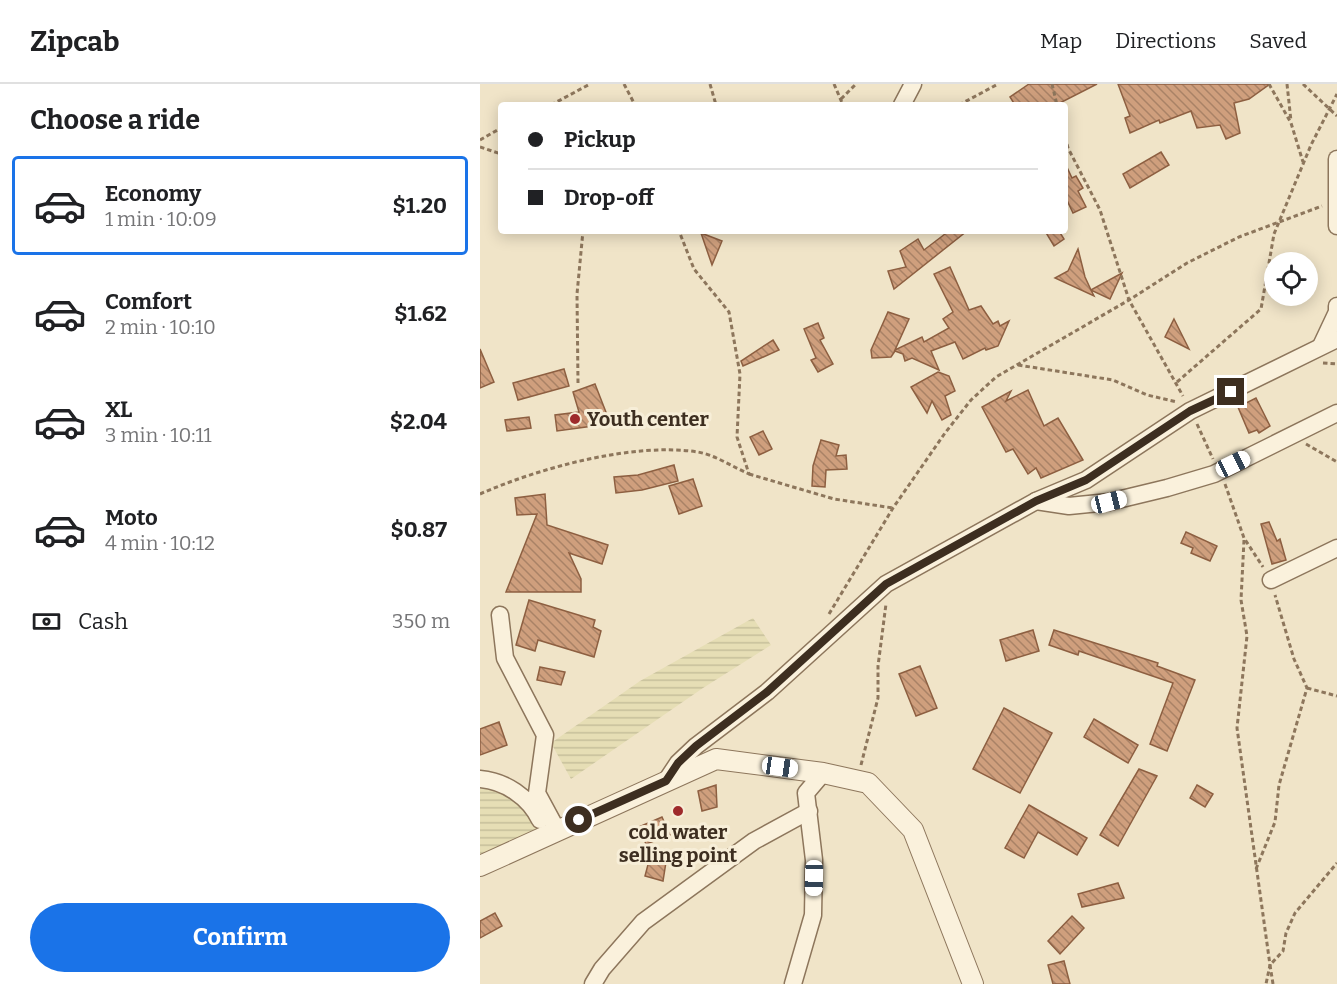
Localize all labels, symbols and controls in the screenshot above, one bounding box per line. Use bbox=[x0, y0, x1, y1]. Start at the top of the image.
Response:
text: Zipcab bbox=[30, 25, 119, 58]
text: Map bbox=[1040, 28, 1082, 54]
text: Directions bbox=[1115, 28, 1216, 54]
text: Saved bbox=[1249, 28, 1307, 54]
text: Choose a ride bbox=[30, 104, 200, 136]
text: Pickup bbox=[564, 126, 636, 153]
icon: car bbox=[33, 179, 87, 233]
text: Economy bbox=[105, 180, 201, 207]
text: Drop-off bbox=[564, 184, 654, 211]
text: $1.20 bbox=[393, 192, 447, 219]
text: 1 min · 10:09 bbox=[105, 207, 217, 231]
map controls bbox=[1264, 252, 1318, 306]
button: locate bbox=[1264, 252, 1318, 306]
icon: car bbox=[33, 287, 87, 341]
text: Comfort bbox=[105, 288, 192, 315]
text: $1.62 bbox=[394, 300, 447, 327]
text: 2 min · 10:10 bbox=[105, 315, 216, 339]
route end bbox=[1217, 378, 1244, 405]
icon: car bbox=[33, 395, 87, 449]
text: XL bbox=[105, 396, 132, 423]
place label: Youth center bbox=[587, 407, 709, 431]
text: $2.04 bbox=[390, 408, 447, 435]
marker: Youth center bbox=[568, 412, 582, 426]
text: 3 min · 10:11 bbox=[105, 423, 212, 447]
car bbox=[1213, 448, 1253, 480]
car bbox=[1089, 489, 1129, 515]
icon: car bbox=[33, 503, 87, 557]
text: Moto bbox=[105, 504, 158, 531]
text: $0.87 bbox=[390, 516, 447, 543]
text: 4 min · 10:12 bbox=[105, 531, 215, 555]
icon: cash bbox=[30, 605, 63, 638]
text: Cash bbox=[78, 608, 128, 635]
text: 350 m bbox=[392, 609, 450, 633]
car bbox=[761, 756, 799, 778]
marker: cold water selling point bbox=[671, 804, 685, 818]
route start bbox=[565, 806, 592, 833]
place label: cold water selling point bbox=[619, 820, 737, 867]
car bbox=[805, 860, 823, 896]
button: Confirm bbox=[30, 903, 450, 972]

